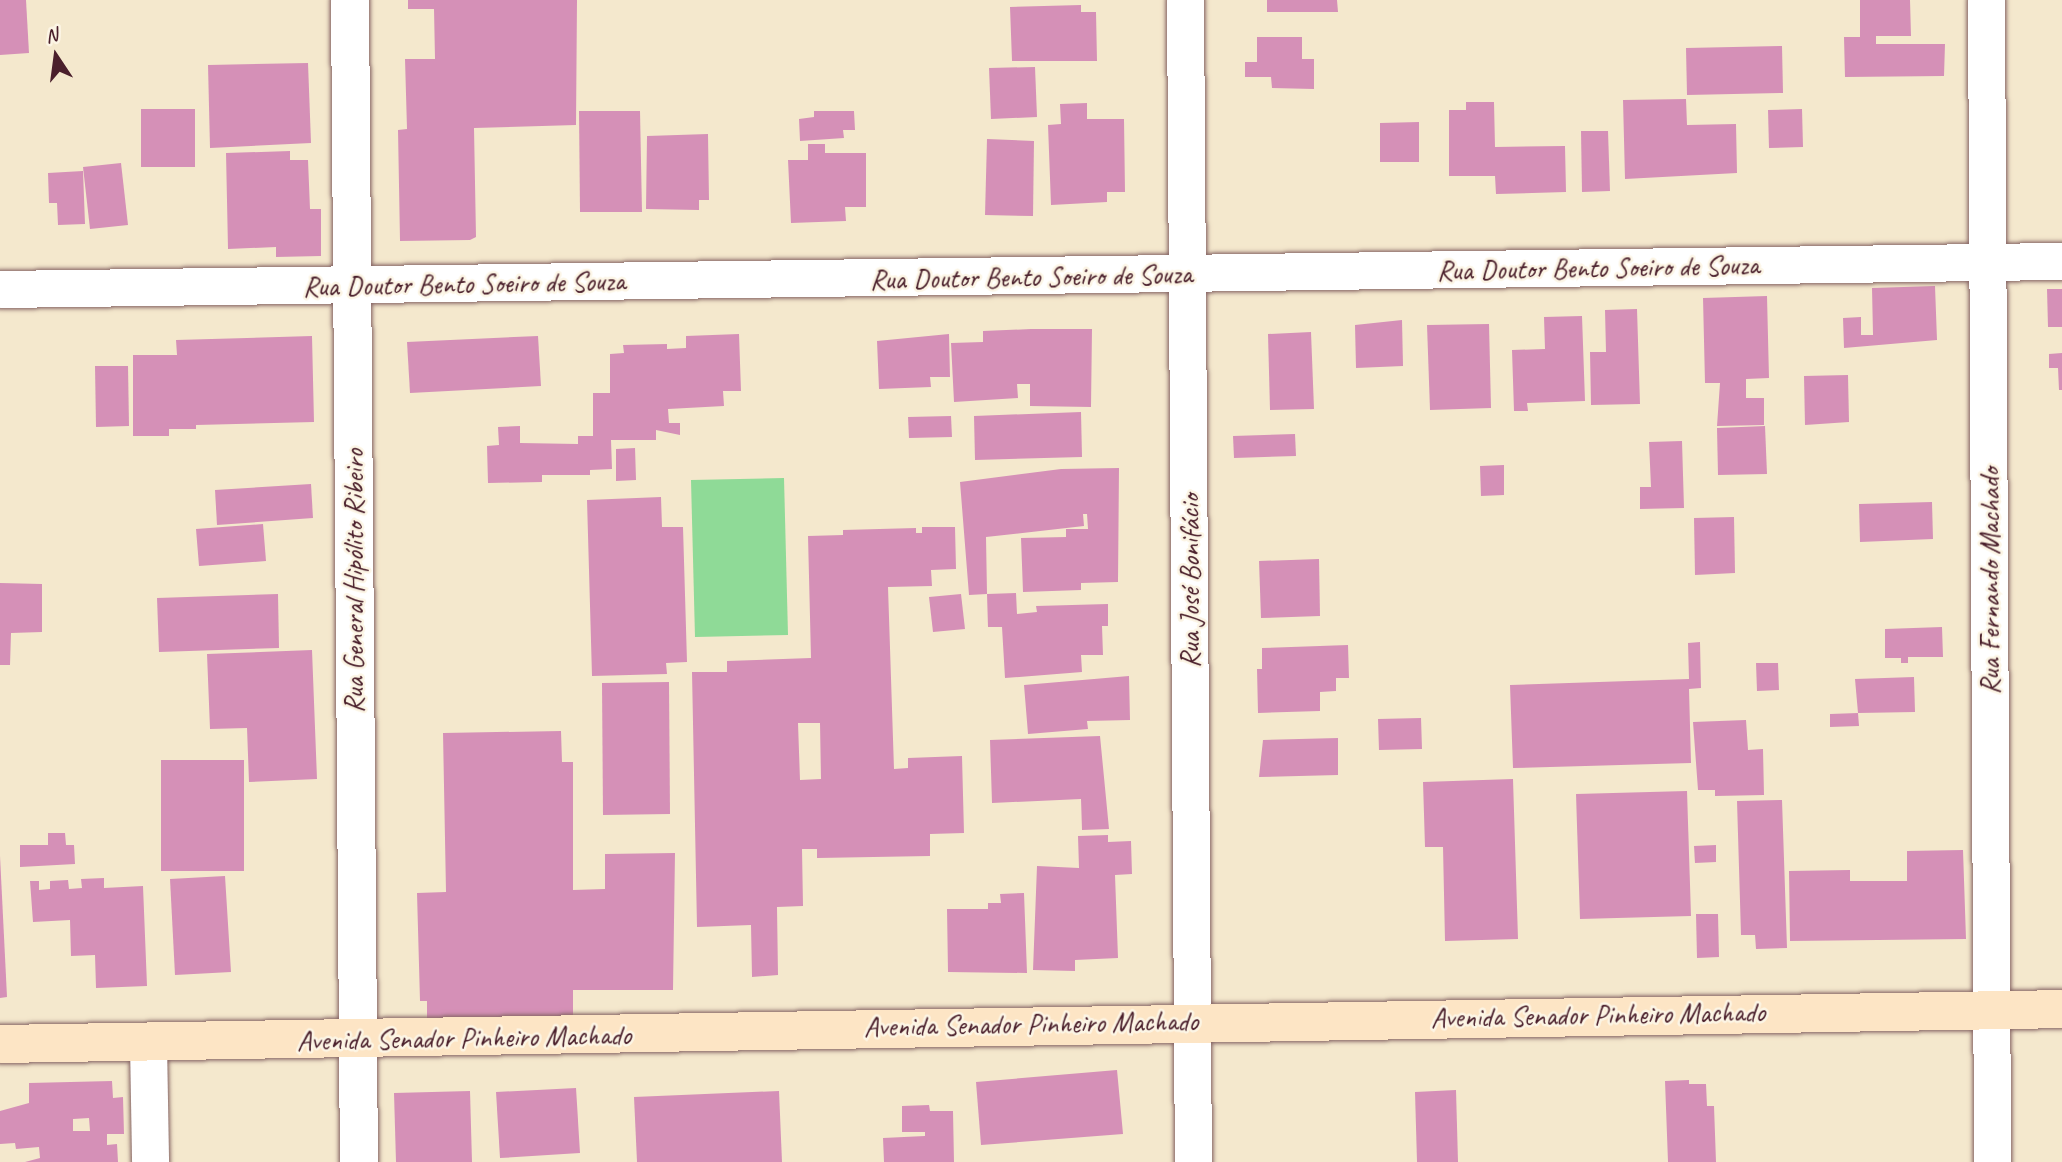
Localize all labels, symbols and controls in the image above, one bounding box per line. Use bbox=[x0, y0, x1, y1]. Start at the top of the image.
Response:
north arrow bbox=[21, 21, 91, 91]
text: N bbox=[43, 23, 60, 49]
street label: Rua Doutor Bento Soeiro de Souza bbox=[1436, 248, 1760, 288]
street label: Rua Doutor Bento Soeiro de Souza bbox=[869, 257, 1193, 297]
street label: Rua Doutor Bento Soeiro de Souza bbox=[302, 264, 626, 304]
street label: Rua General Hipólito Ribeiro bbox=[337, 449, 371, 713]
street label: Rua Fernando Machado bbox=[1973, 468, 2007, 694]
street label: Rua José Bonifácio bbox=[1173, 494, 1207, 668]
street label: Avenida Senador Pinheiro Machado bbox=[1430, 995, 1766, 1035]
street label: Avenida Senador Pinheiro Machado bbox=[863, 1004, 1199, 1044]
street label: Avenida Senador Pinheiro Machado bbox=[296, 1018, 632, 1058]

